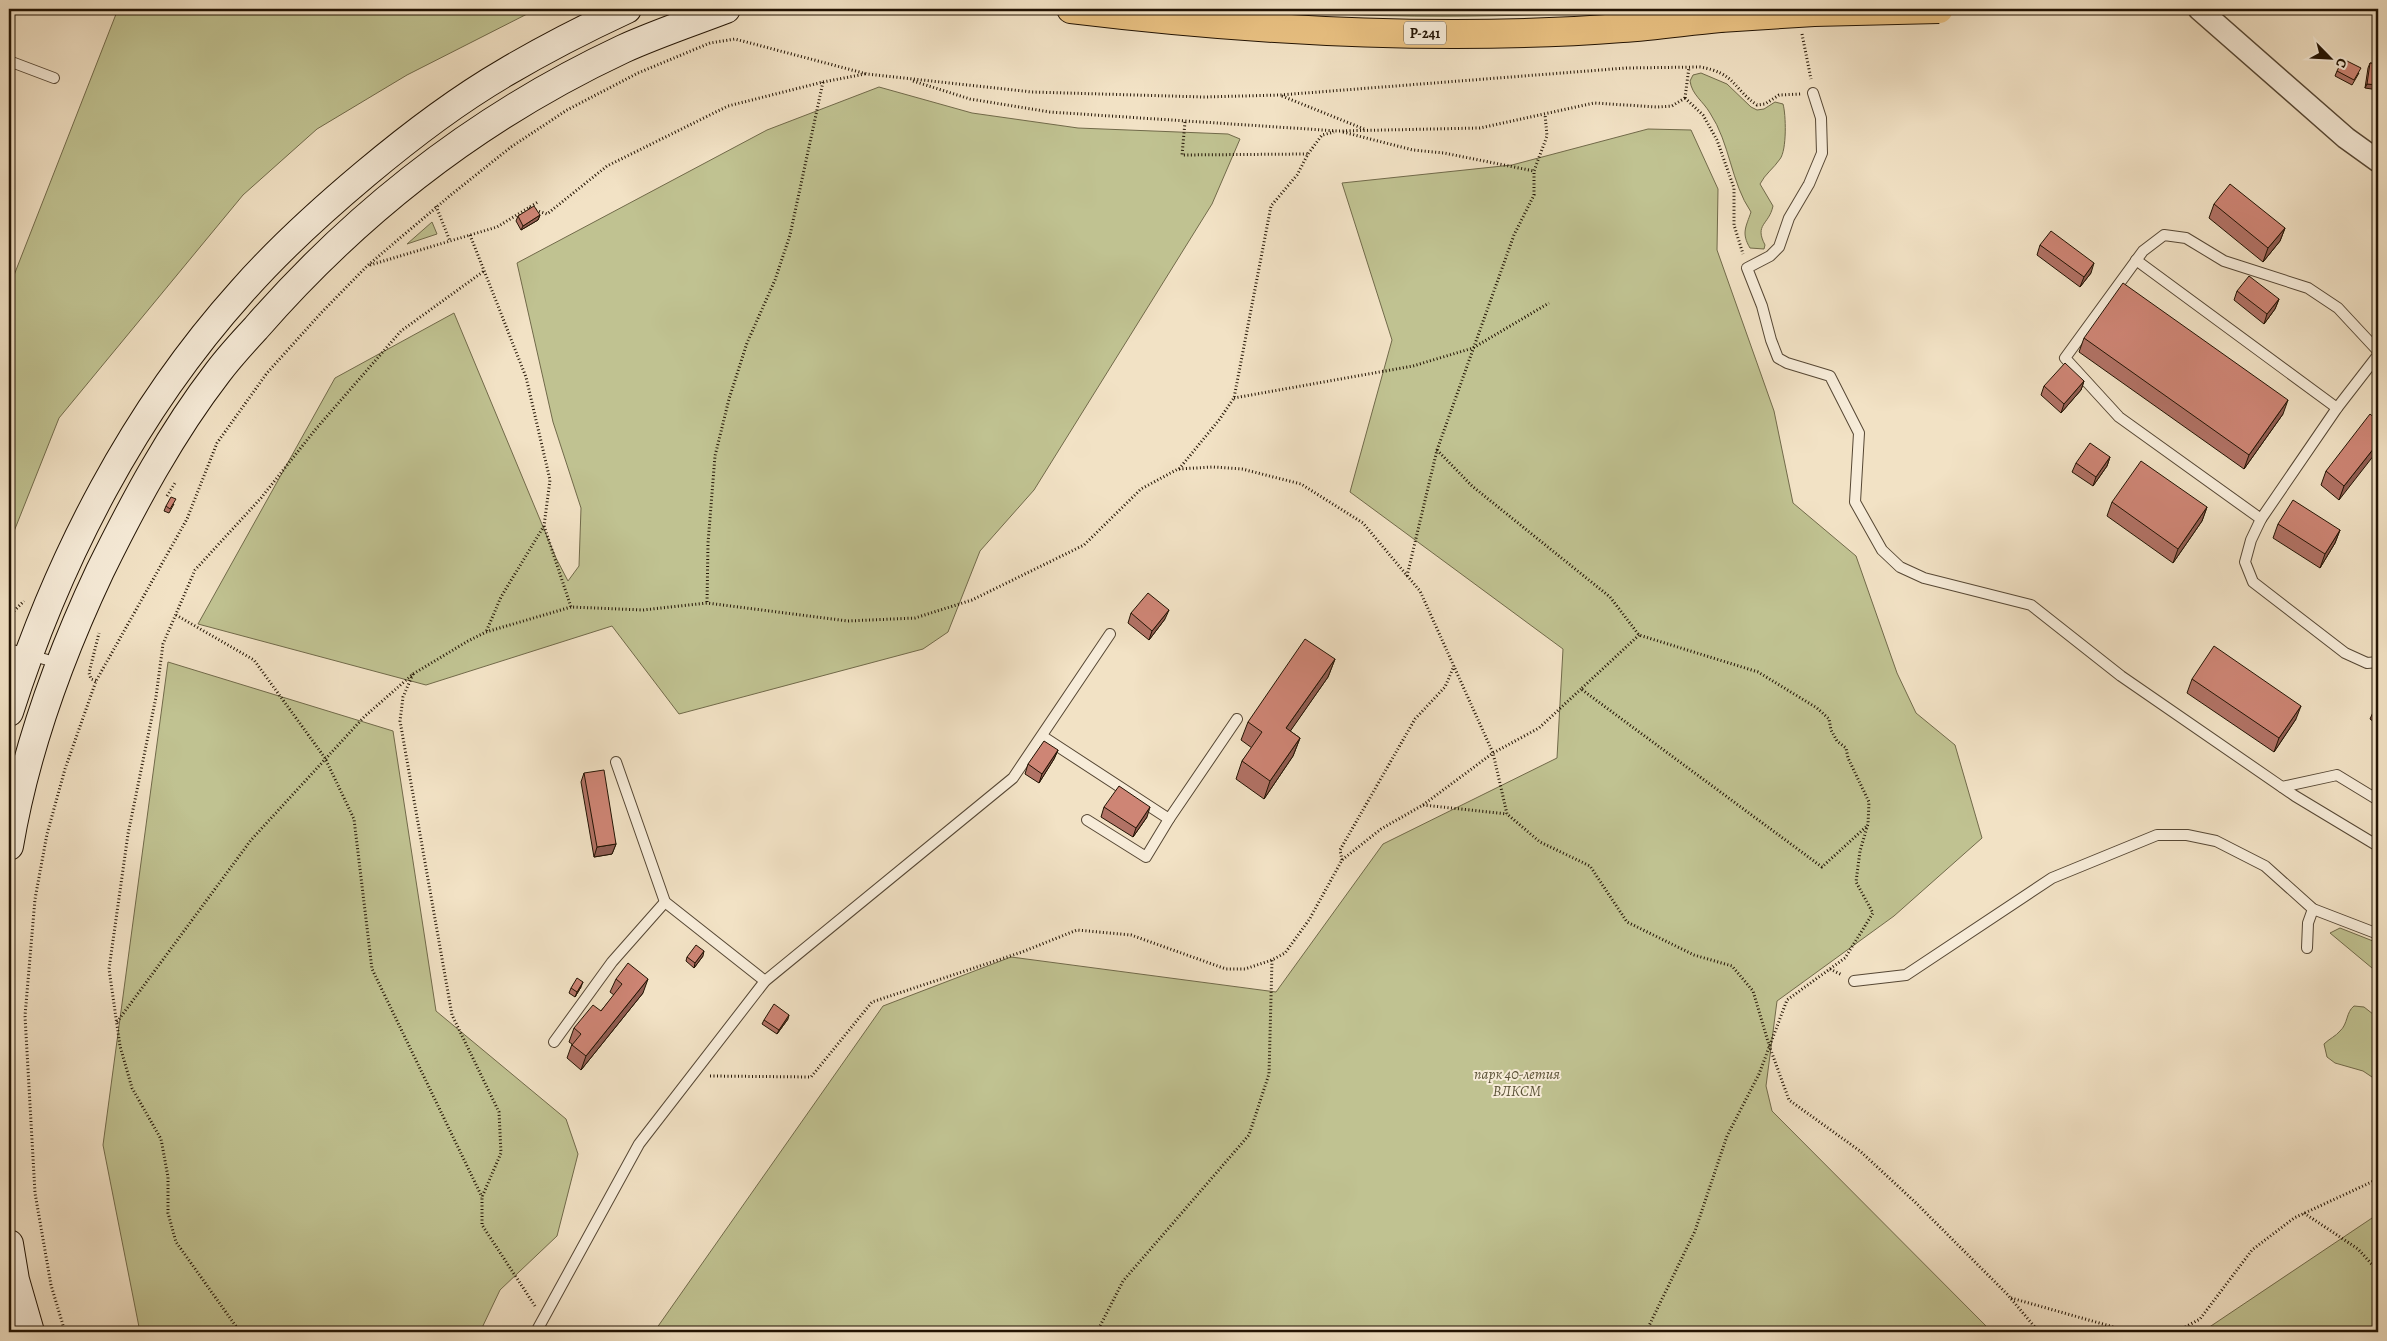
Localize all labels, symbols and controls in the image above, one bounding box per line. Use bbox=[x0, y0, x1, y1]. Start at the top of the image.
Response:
road number: Р-241 bbox=[1404, 22, 1446, 44]
north arrow bbox=[2304, 32, 2354, 82]
text: С bbox=[2331, 55, 2352, 71]
park label: парк 40-летия ВЛКСМ bbox=[1474, 1064, 1560, 1101]

